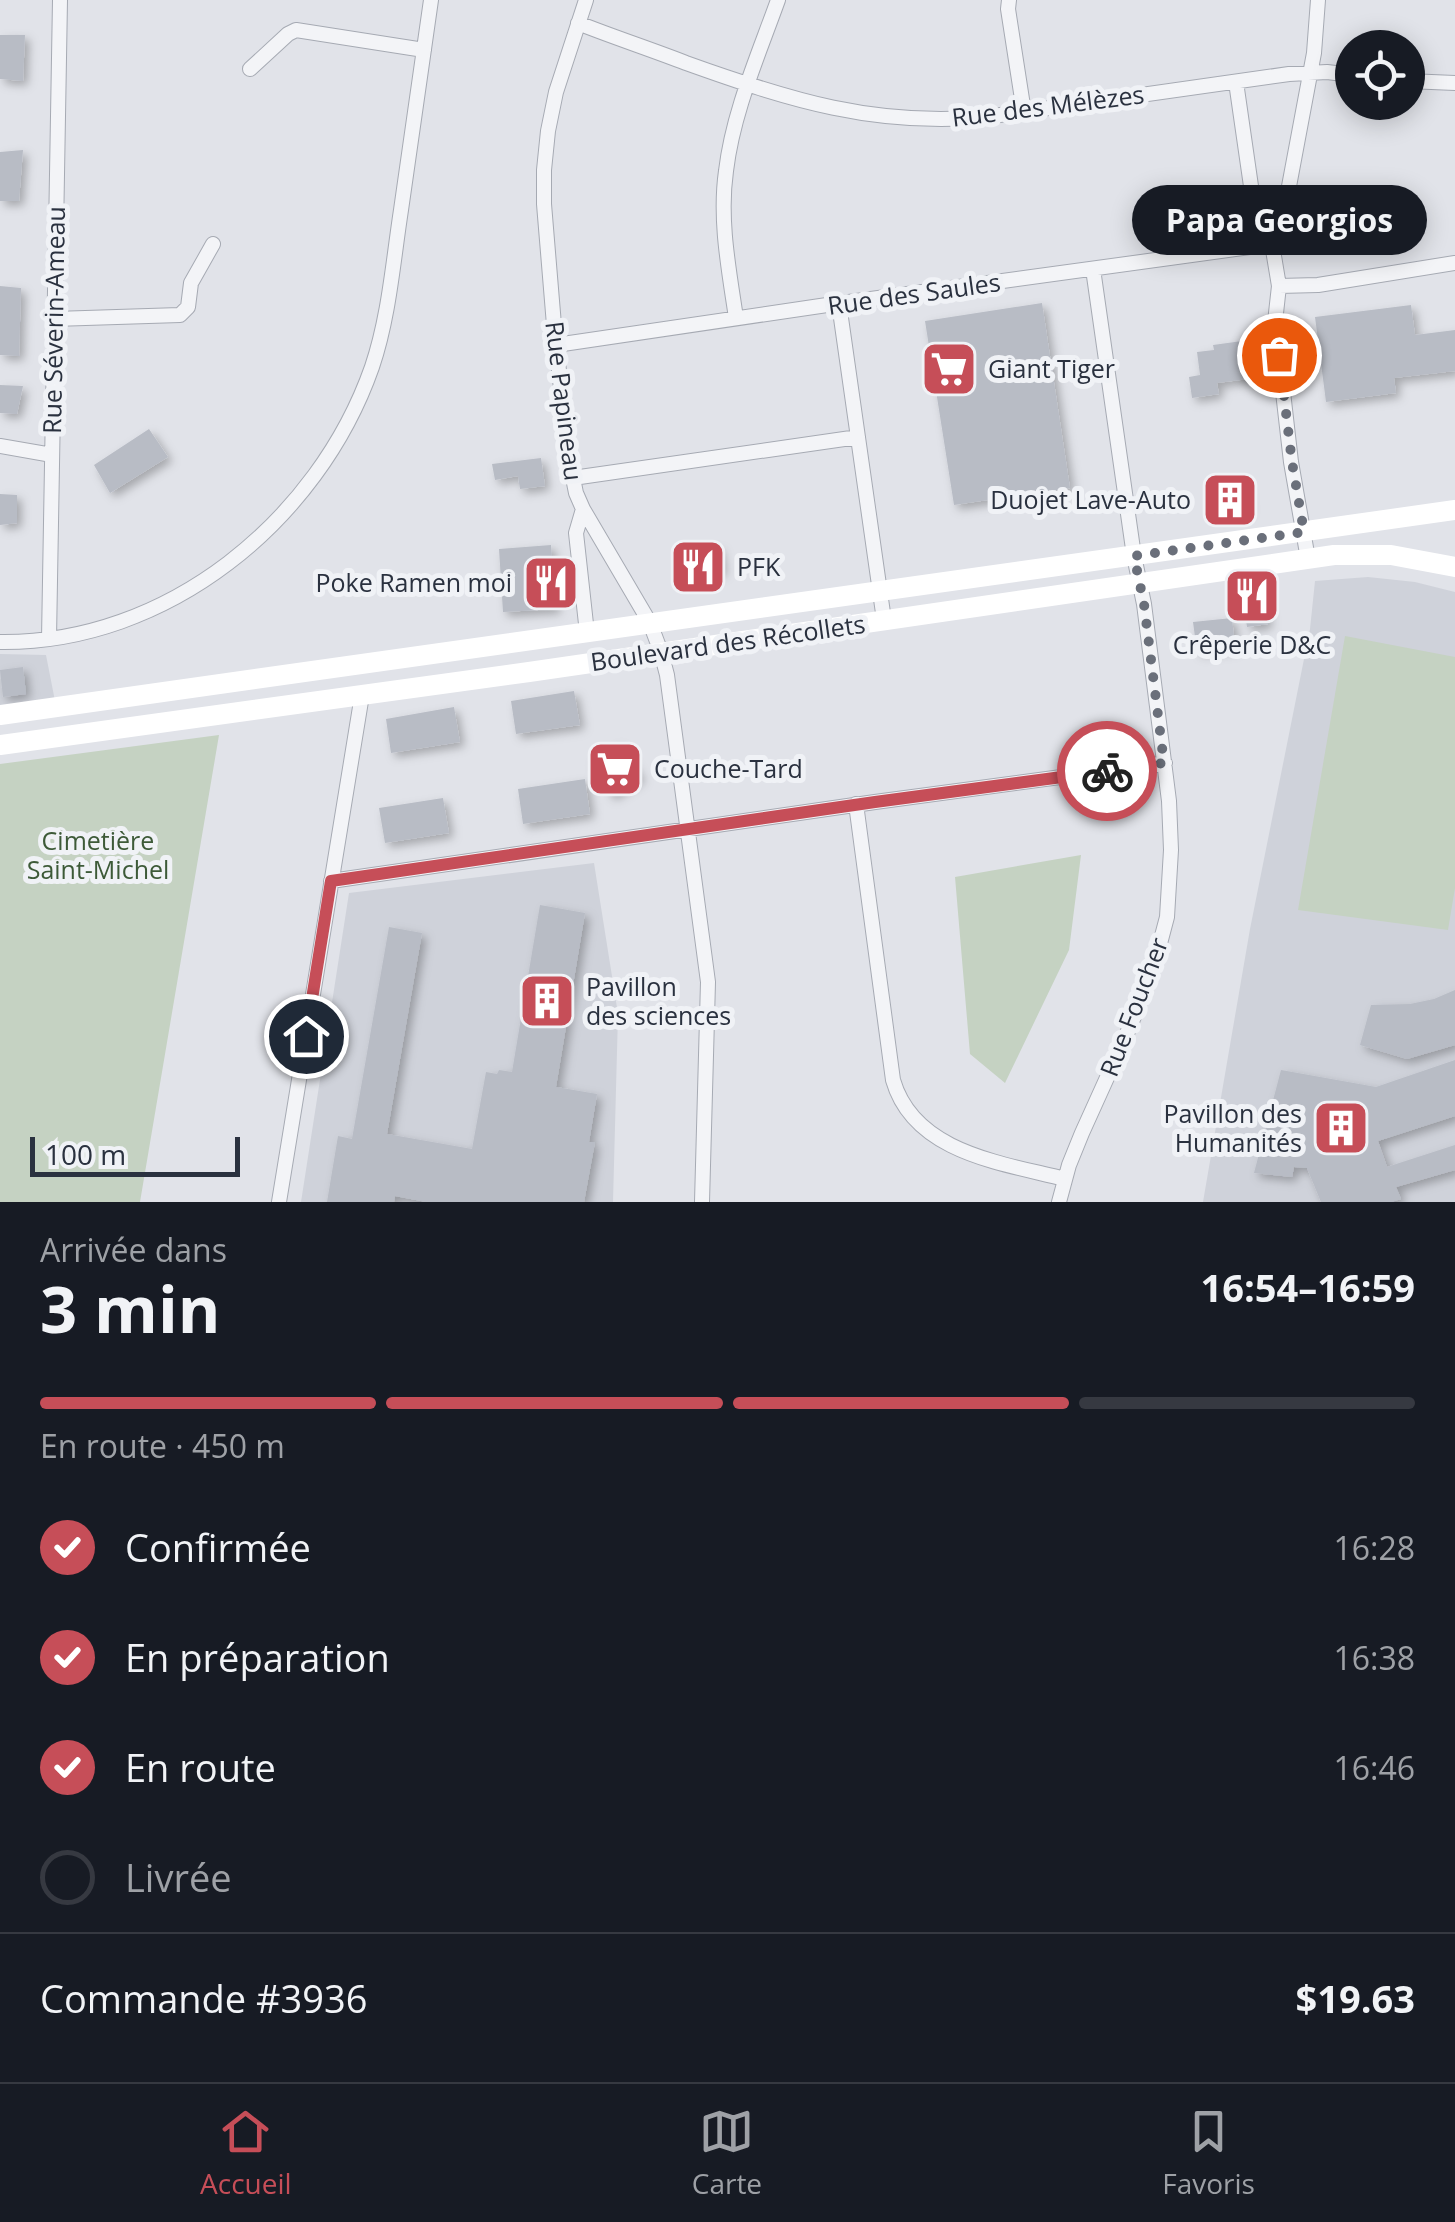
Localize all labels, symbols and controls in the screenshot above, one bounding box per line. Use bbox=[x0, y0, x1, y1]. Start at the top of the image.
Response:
map controls bbox=[1335, 30, 1425, 120]
button: locate bbox=[1335, 30, 1425, 120]
street label: Rue des Mélèzes bbox=[950, 76, 1146, 134]
callout: Papa Georgios bbox=[1132, 185, 1426, 255]
text: Papa Georgios bbox=[1166, 198, 1393, 241]
street label: Rue Séverin-Ameau bbox=[34, 206, 72, 434]
street label: Rue des Saules bbox=[825, 264, 1002, 322]
pin bbox=[1237, 313, 1322, 398]
street label: Rue Papineau bbox=[538, 319, 592, 483]
icon: bag bbox=[1252, 328, 1307, 383]
supermarket icon: Giant Tiger bbox=[919, 339, 979, 399]
place label: Giant Tiger bbox=[988, 351, 1115, 385]
building icon: Duojet Lave-Auto bbox=[1200, 470, 1260, 530]
place label: Duojet Lave-Auto bbox=[990, 482, 1191, 516]
restaurant icon: PFK bbox=[668, 537, 728, 597]
place label: PFK bbox=[737, 549, 781, 583]
restaurant icon: Poke Ramen moi bbox=[521, 553, 581, 613]
place label: Poke Ramen moi bbox=[315, 565, 512, 599]
restaurant icon: Crêperie D&C bbox=[1222, 566, 1282, 626]
street label: Boulevard des Récollets bbox=[588, 606, 867, 678]
place label: Crêperie D&C bbox=[1173, 627, 1331, 661]
courier bbox=[1057, 721, 1157, 821]
supermarket icon: Couche-Tard bbox=[585, 739, 645, 799]
icon: bike bbox=[1080, 744, 1135, 799]
place label: Couche-Tard bbox=[654, 751, 803, 785]
park label: Cimetière Saint-Michel bbox=[27, 823, 169, 886]
street label: Rue Foucher bbox=[1091, 932, 1175, 1081]
place label: Pavillon des sciences bbox=[586, 969, 731, 1032]
building icon: Pavillon des sciences bbox=[517, 971, 577, 1031]
pin bbox=[264, 994, 349, 1079]
icon: home bbox=[279, 1009, 334, 1064]
place label: Pavillon des Humanités bbox=[1164, 1096, 1302, 1159]
building icon: Pavillon des Humanités bbox=[1311, 1098, 1371, 1158]
scale bar bbox=[30, 1132, 240, 1176]
text: 100 m bbox=[45, 1135, 126, 1173]
text: Arrivée dans bbox=[40, 1228, 227, 1271]
text: 16:54–16:59 bbox=[1201, 1261, 1415, 1313]
text: 3 min bbox=[40, 1264, 220, 1352]
text: En route · 450 m bbox=[40, 1424, 285, 1467]
icon: check bbox=[40, 1520, 95, 1575]
text: Confirmée bbox=[125, 1521, 311, 1573]
text: 16:28 bbox=[1333, 1526, 1415, 1569]
icon: check bbox=[40, 1630, 95, 1685]
text: En préparation bbox=[125, 1631, 390, 1683]
text: 16:38 bbox=[1333, 1636, 1415, 1679]
icon: check bbox=[40, 1740, 95, 1795]
text: En route bbox=[125, 1741, 276, 1793]
text: 16:46 bbox=[1333, 1746, 1415, 1789]
text: Livrée bbox=[125, 1851, 232, 1903]
text: Commande #3936 bbox=[40, 1972, 368, 2024]
text: $19.63 bbox=[1296, 1972, 1415, 2024]
tab: Accueil bbox=[200, 2104, 292, 2202]
tab: Carte bbox=[692, 2104, 762, 2202]
tab: Favoris bbox=[1162, 2104, 1255, 2202]

